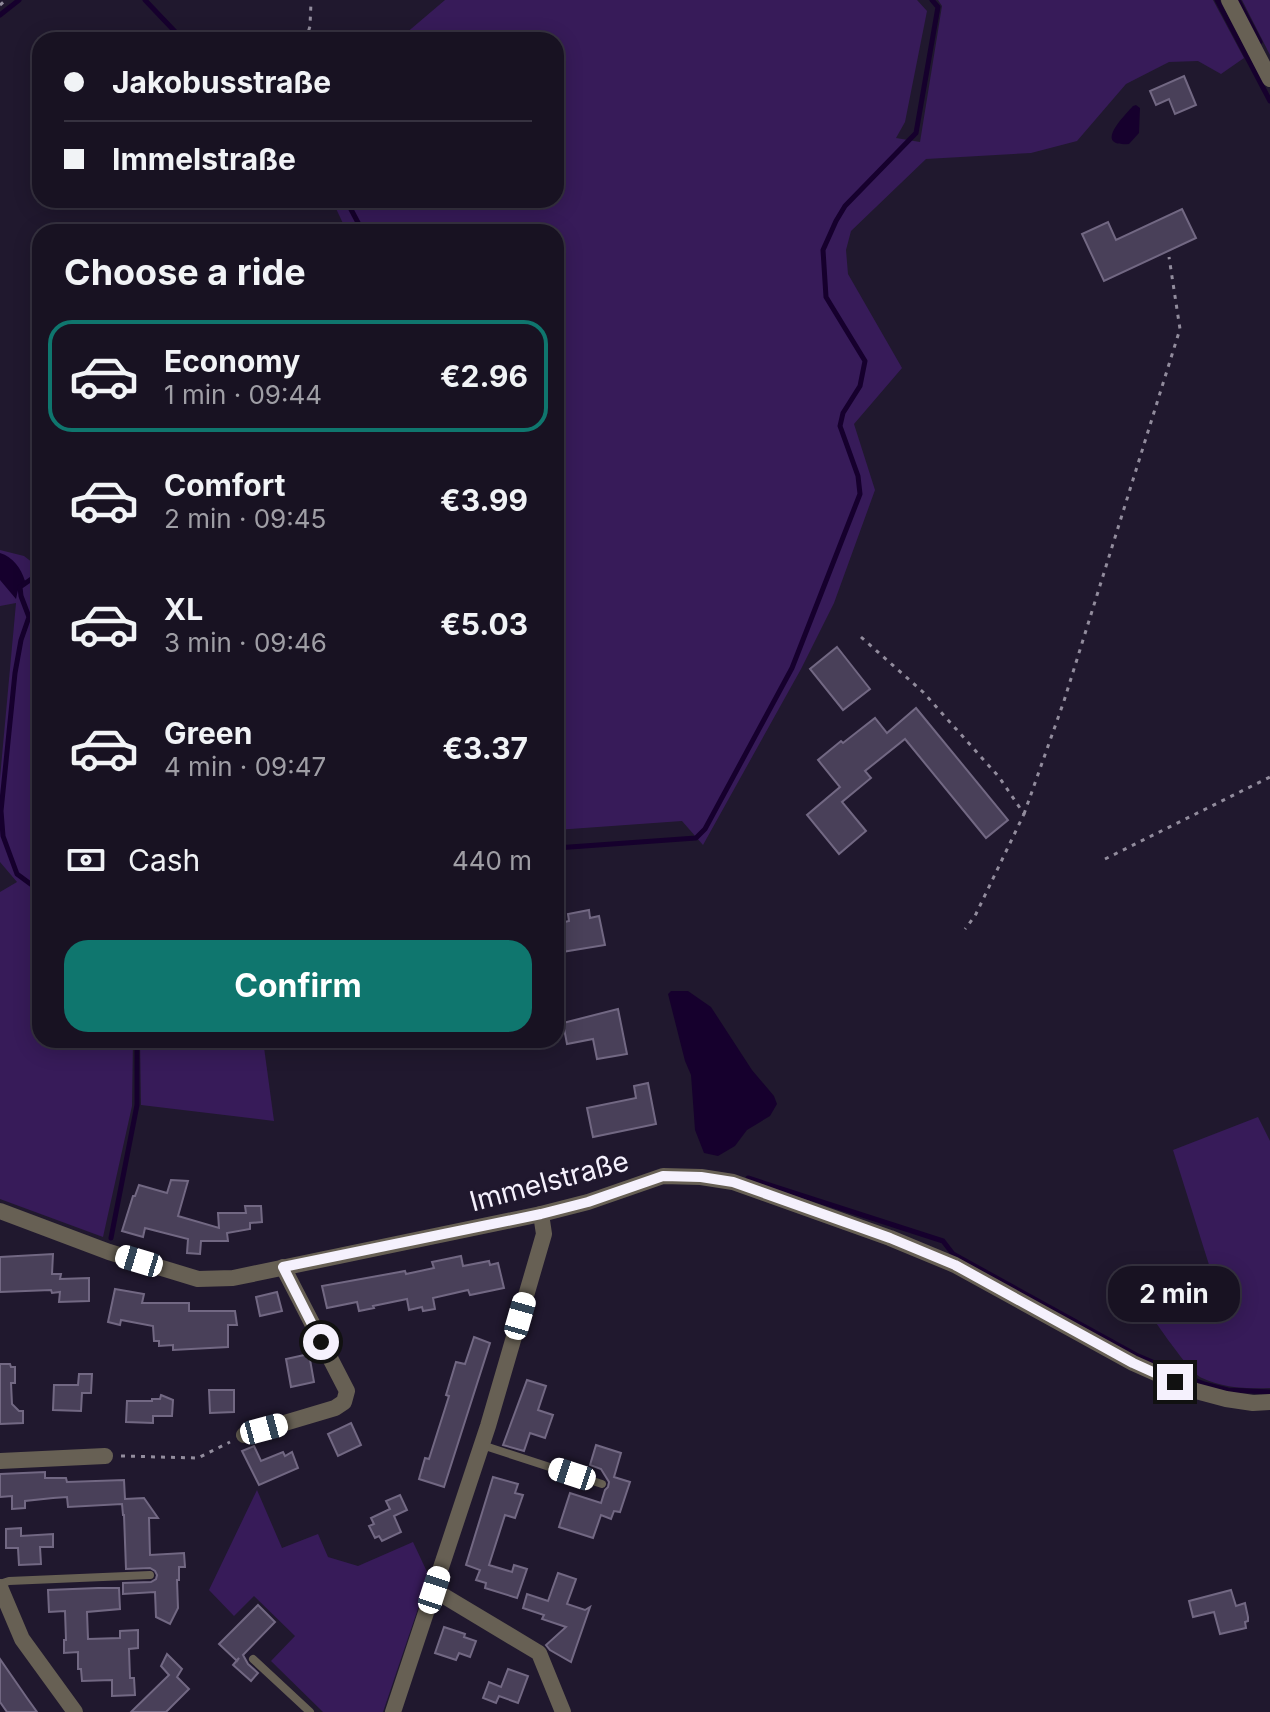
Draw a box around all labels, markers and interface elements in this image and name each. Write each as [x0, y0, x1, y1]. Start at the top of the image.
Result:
text: Jakobusstraße [112, 64, 331, 100]
text: Immelstraße [112, 141, 296, 177]
text: Choose a ride [64, 250, 306, 294]
icon: car [68, 340, 140, 412]
text: Economy [164, 343, 300, 379]
text: €2.96 [440, 358, 528, 394]
text: 1 min · 09:44 [164, 379, 322, 410]
icon: car [68, 464, 140, 536]
text: Comfort [164, 467, 285, 503]
text: €3.99 [440, 482, 528, 518]
text: 2 min · 09:45 [164, 503, 326, 534]
icon: car [68, 588, 140, 660]
text: XL [164, 591, 203, 627]
text: €5.03 [440, 606, 528, 642]
text: 3 min · 09:46 [164, 627, 327, 658]
icon: car [68, 712, 140, 784]
text: Green [164, 715, 252, 751]
text: €3.37 [443, 730, 528, 766]
text: 4 min · 09:47 [164, 751, 326, 782]
icon: cash [64, 838, 108, 882]
text: Cash [128, 842, 200, 878]
text: 440 m [452, 845, 532, 876]
button: Confirm [64, 940, 532, 1032]
street label: Immelstraße [466, 1143, 632, 1219]
car [113, 1243, 165, 1279]
callout: 2 min [1109, 1266, 1241, 1322]
text: 2 min [1139, 1278, 1209, 1309]
car [502, 1290, 538, 1342]
route start [303, 1324, 339, 1360]
route end [1157, 1364, 1193, 1400]
car [238, 1411, 290, 1447]
car [545, 1455, 599, 1493]
car [415, 1563, 453, 1617]

